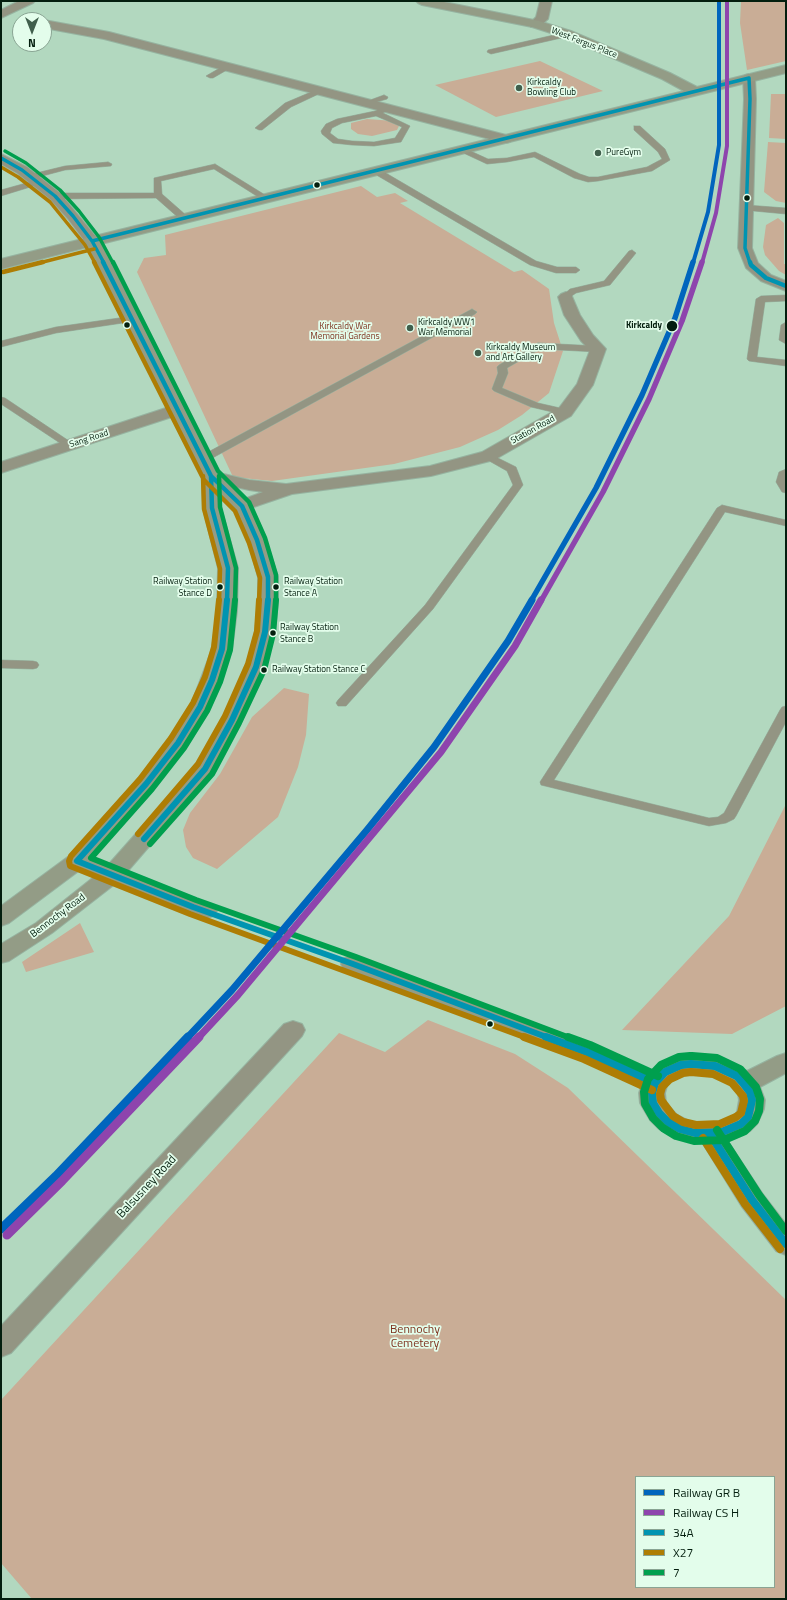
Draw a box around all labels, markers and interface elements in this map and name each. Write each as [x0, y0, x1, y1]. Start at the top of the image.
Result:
north arrow [12, 12, 52, 52]
street label: West Fergus Place [550, 25, 618, 61]
text: N [28, 35, 36, 51]
place label: Kirkcaldy Bowling Club [527, 78, 576, 99]
marker: Kirkcaldy Bowling Club [514, 83, 524, 93]
marker: PureGym [593, 148, 603, 158]
place label: PureGym [606, 148, 641, 158]
unlabelled marker [312, 180, 322, 190]
unlabelled marker [742, 193, 752, 203]
place label: Kirkcaldy WW1 War Memorial [418, 318, 475, 339]
marker: Kirkcaldy [665, 319, 679, 333]
unlabelled marker [122, 320, 132, 330]
place label: Kirkcaldy [626, 321, 662, 331]
park label: Kirkcaldy War Memorial Gardens [310, 322, 380, 343]
marker: Kirkcaldy WW1 War Memorial [405, 323, 415, 333]
place label: Kirkcaldy Museum and Art Gallery [486, 343, 555, 364]
marker: Kirkcaldy Museum and Art Gallery [473, 348, 483, 358]
street label: Station Road [509, 413, 557, 447]
street label: Sang Road [68, 428, 110, 450]
place label: Railway Station Stance D [153, 577, 212, 598]
place label: Railway Station Stance A [284, 577, 343, 598]
marker: Railway Station Stance D [215, 582, 225, 592]
marker: Railway Station Stance A [271, 582, 281, 592]
place label: Railway Station Stance B [280, 623, 339, 644]
marker: Railway Station Stance B [268, 628, 278, 638]
marker: Railway Station Stance C [259, 665, 269, 675]
place label: Railway Station Stance C [272, 665, 365, 675]
street label: Bennochy Road [28, 891, 88, 941]
unlabelled marker [485, 1019, 495, 1029]
street label: Balsusney Road [114, 1153, 180, 1221]
park label: Bennochy Cemetery [390, 1323, 440, 1351]
legend [635, 1476, 775, 1588]
text: Railway GR B [673, 1483, 740, 1502]
text: Railway CS H [673, 1503, 739, 1522]
text: 34A [673, 1523, 694, 1542]
text: X27 [673, 1543, 693, 1562]
text: 7 [673, 1563, 680, 1582]

